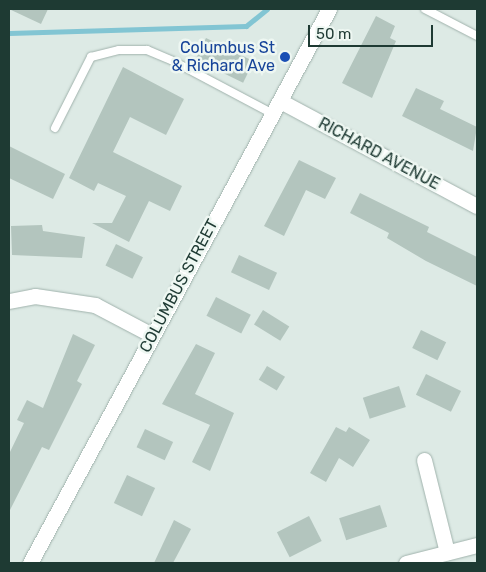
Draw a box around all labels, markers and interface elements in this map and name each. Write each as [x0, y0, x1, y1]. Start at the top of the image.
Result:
scale bar [311, 15, 436, 47]
text: 50 m [316, 25, 351, 43]
place label: Columbus St & Richard Ave [171, 38, 275, 76]
marker: Columbus St & Richard Ave [279, 51, 291, 63]
street label: RICHARD AVENUE [315, 114, 443, 194]
street label: COLUMBUS STREET [136, 216, 222, 356]

